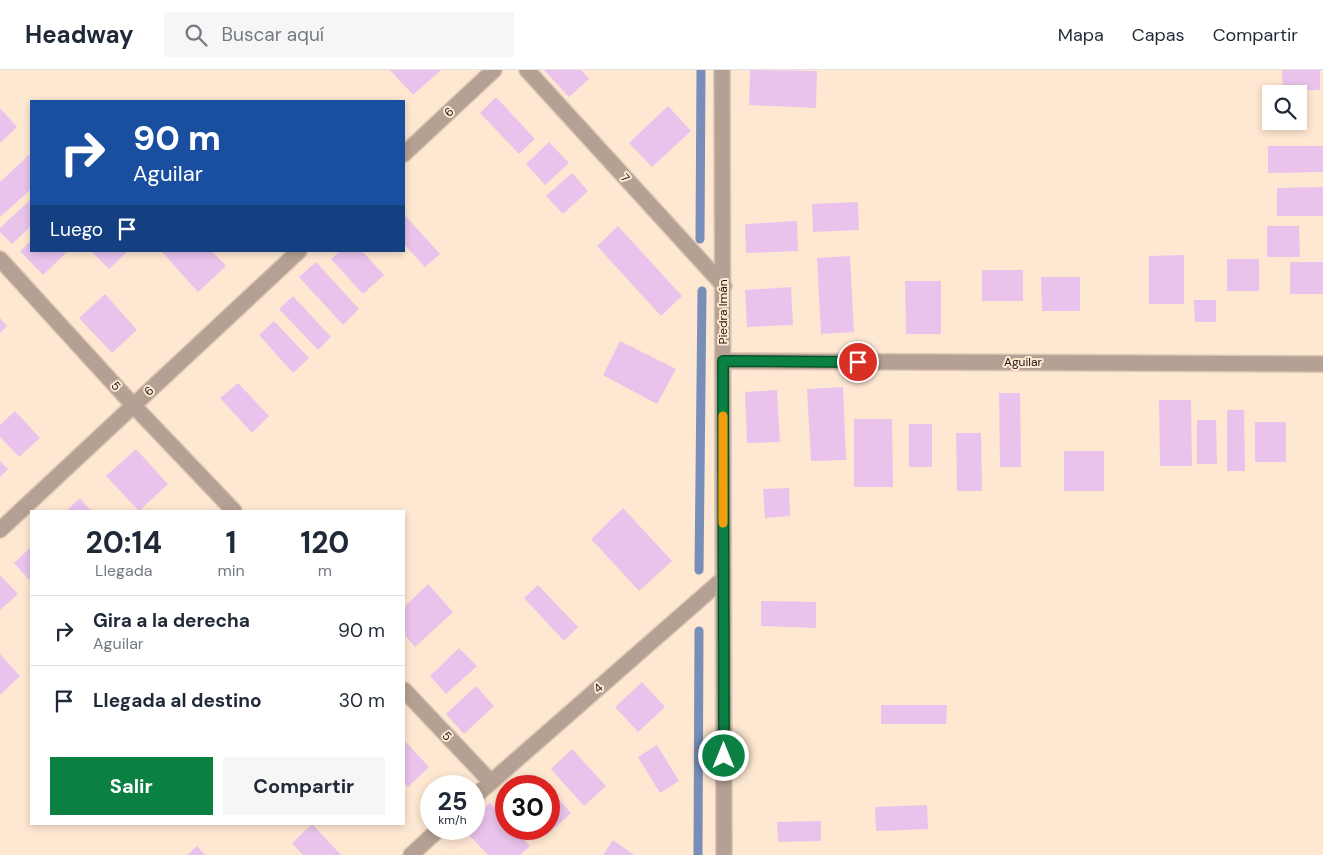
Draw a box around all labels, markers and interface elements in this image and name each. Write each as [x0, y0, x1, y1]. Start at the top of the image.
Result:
search box [164, 12, 514, 57]
text: Headway [25, 19, 134, 50]
icon: search [182, 21, 210, 49]
text: Buscar aquí [222, 22, 324, 47]
text: Mapa [1058, 23, 1104, 47]
text: Capas [1132, 23, 1185, 47]
text: Compartir [1213, 23, 1298, 47]
map controls [1262, 85, 1307, 130]
button: search [1262, 85, 1307, 130]
street label: 6 [441, 104, 457, 120]
text: 90 m [133, 115, 221, 161]
icon: right [50, 120, 115, 185]
text: Aguilar [133, 159, 203, 188]
street label: 7 [617, 170, 633, 186]
icon: arrive [113, 215, 141, 243]
text: Luego [50, 217, 103, 242]
street label: Piedra lmán [715, 279, 731, 345]
pin [837, 341, 879, 383]
icon: arrive [844, 348, 872, 376]
street label: Aguilar [1004, 354, 1043, 370]
street label: 5 [108, 378, 124, 394]
street label: 6 [141, 383, 157, 399]
text: 20:14 [86, 523, 162, 562]
text: 1 [226, 523, 237, 562]
text: 120 [300, 523, 349, 562]
text: Llegada [95, 560, 152, 581]
text: min [217, 560, 245, 581]
text: m [318, 560, 332, 581]
text: Gira a la derecha [93, 608, 250, 633]
icon: right [50, 617, 78, 645]
text: 90 m [338, 618, 385, 643]
text: Aguilar [93, 633, 144, 654]
street label: 4 [590, 680, 606, 696]
icon: arrive [50, 687, 78, 715]
text: Llegada al destino [93, 688, 262, 713]
text: 30 m [339, 688, 385, 713]
street label: 5 [439, 728, 455, 744]
position arrow [697, 729, 749, 781]
button: Salir [50, 757, 213, 815]
button: Compartir [223, 757, 385, 815]
speed limit sign: 30 [495, 775, 560, 840]
text: 25 [438, 785, 467, 818]
text: km/h [438, 812, 467, 828]

